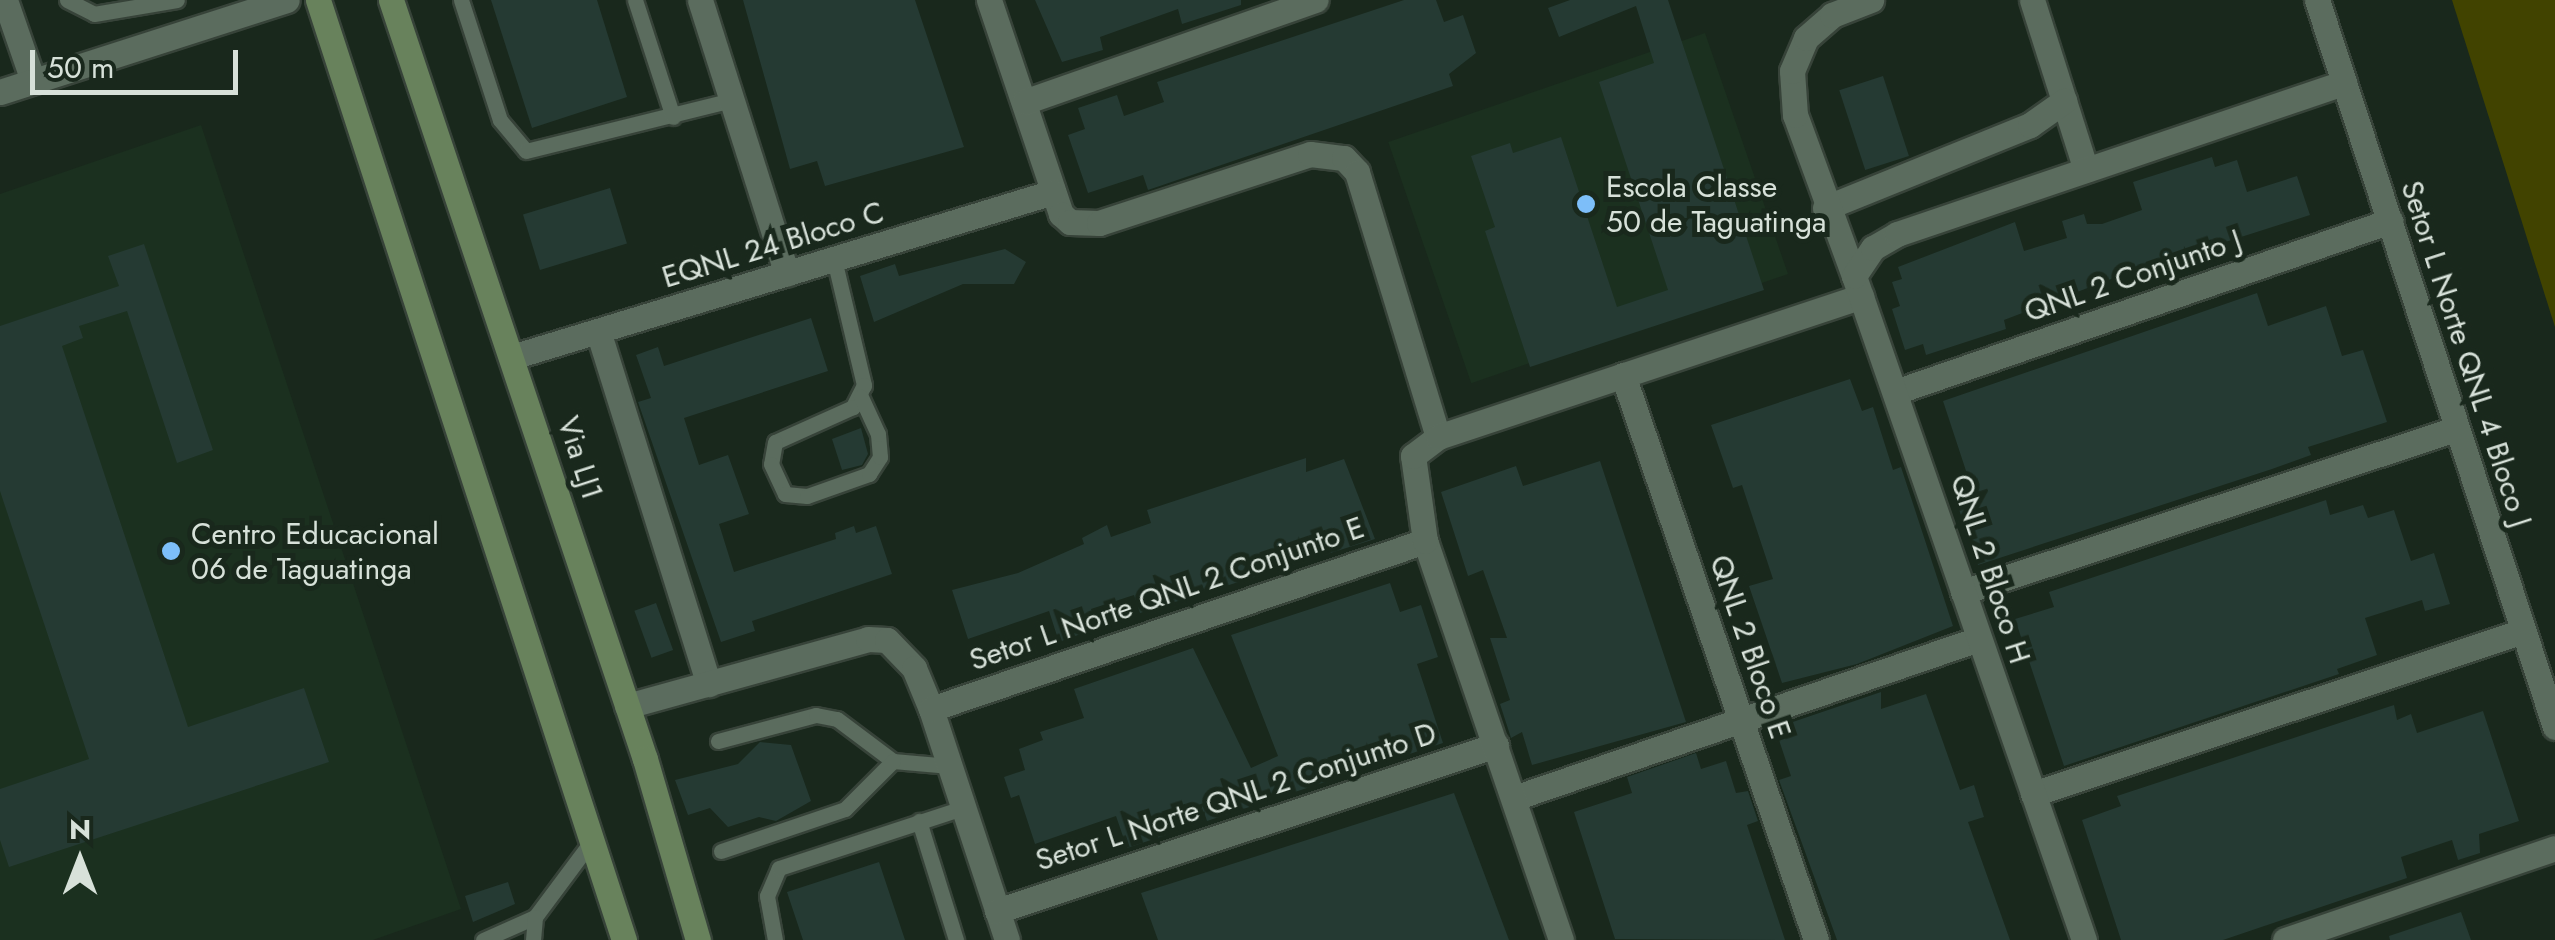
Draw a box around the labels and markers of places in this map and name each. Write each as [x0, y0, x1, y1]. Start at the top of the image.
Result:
place label: Escola Classe 50 de Taguatinga [1606, 169, 1826, 240]
marker: Escola Classe 50 de Taguatinga [1575, 193, 1597, 215]
place label: Centro Educacional 06 de Taguatinga [191, 516, 439, 586]
marker: Centro Educacional 06 de Taguatinga [160, 540, 182, 562]

